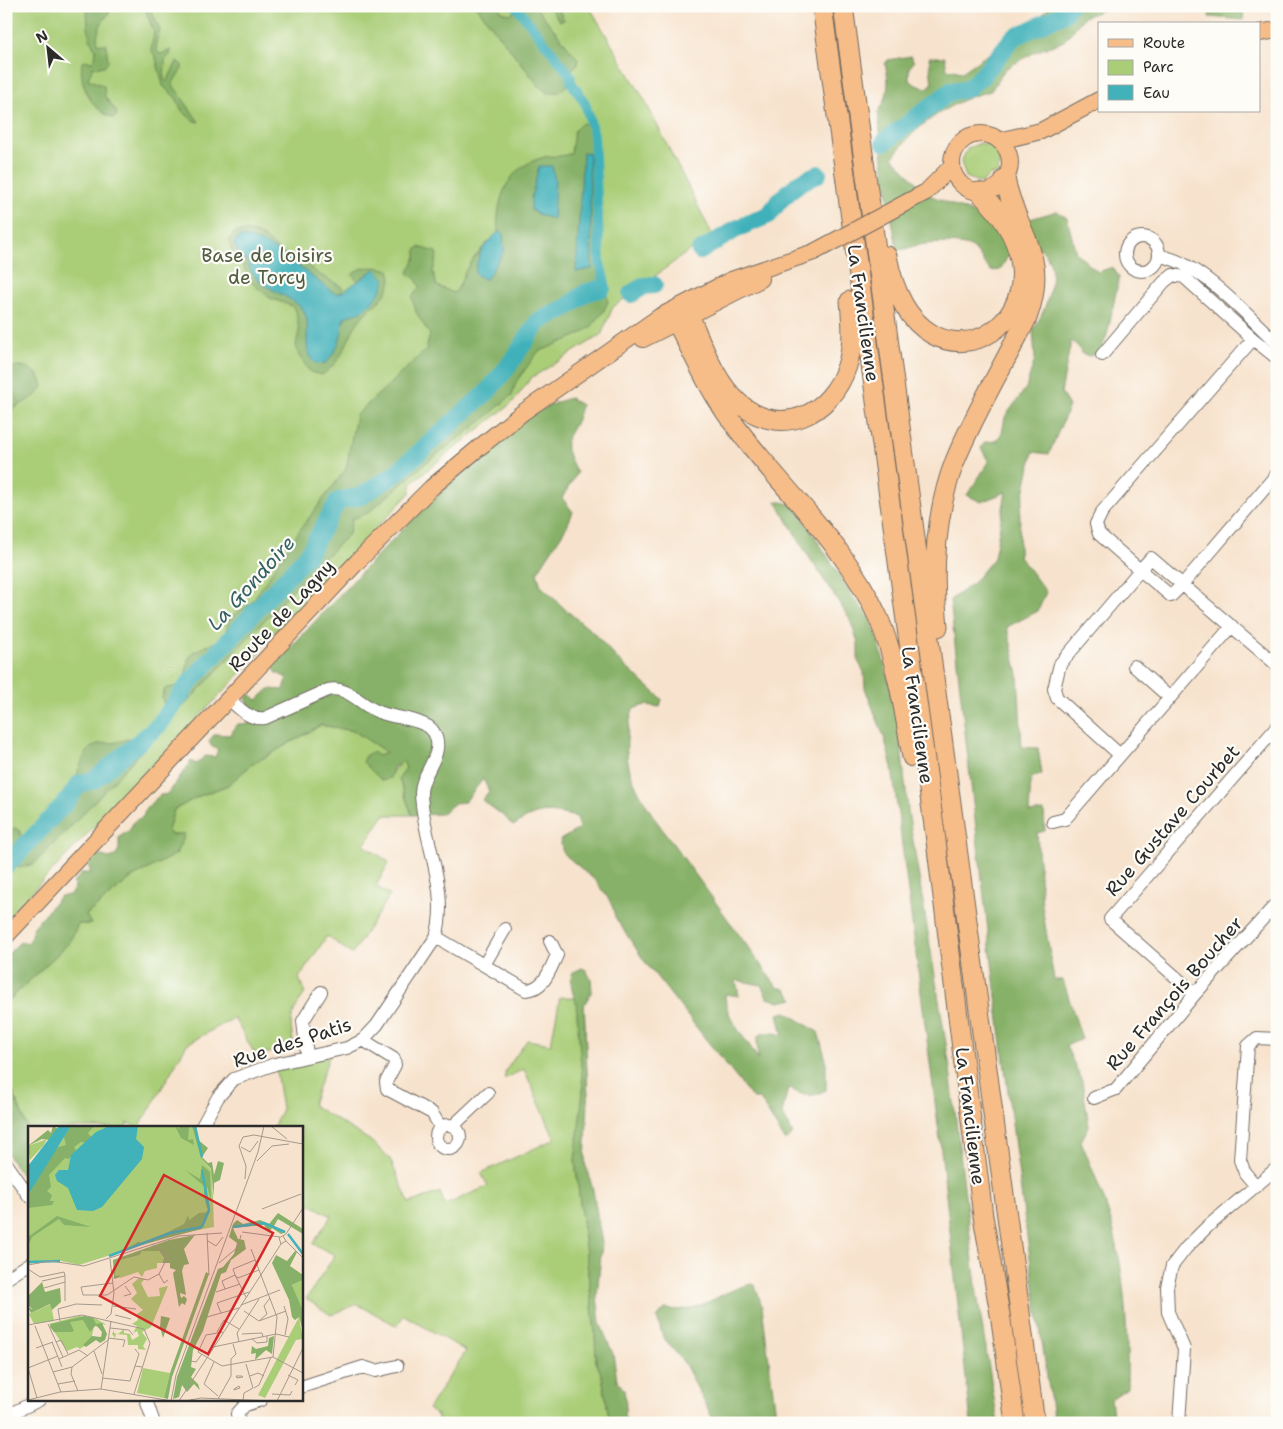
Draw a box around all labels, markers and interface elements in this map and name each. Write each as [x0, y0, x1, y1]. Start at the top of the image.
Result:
north arrow [22, 22, 72, 72]
legend [1098, 22, 1260, 112]
text: N [33, 26, 51, 47]
text: Route [1143, 33, 1185, 53]
text: Parc [1143, 57, 1174, 77]
text: Eau [1143, 83, 1170, 103]
park label: Base de loisirs de Torcy [201, 243, 333, 290]
street label: La Francilienne [841, 243, 886, 384]
water label: La Gondoire [201, 530, 301, 636]
street label: Route de Lagny [223, 554, 340, 677]
street label: La Francilienne [895, 645, 940, 786]
street label: Rue Gustave Courbet [1100, 739, 1245, 901]
street label: Rue François Boucher [1100, 911, 1248, 1076]
street label: Rue des Patis [230, 1012, 354, 1073]
street label: La Francilienne [950, 1046, 991, 1186]
inset map [28, 1126, 302, 1402]

